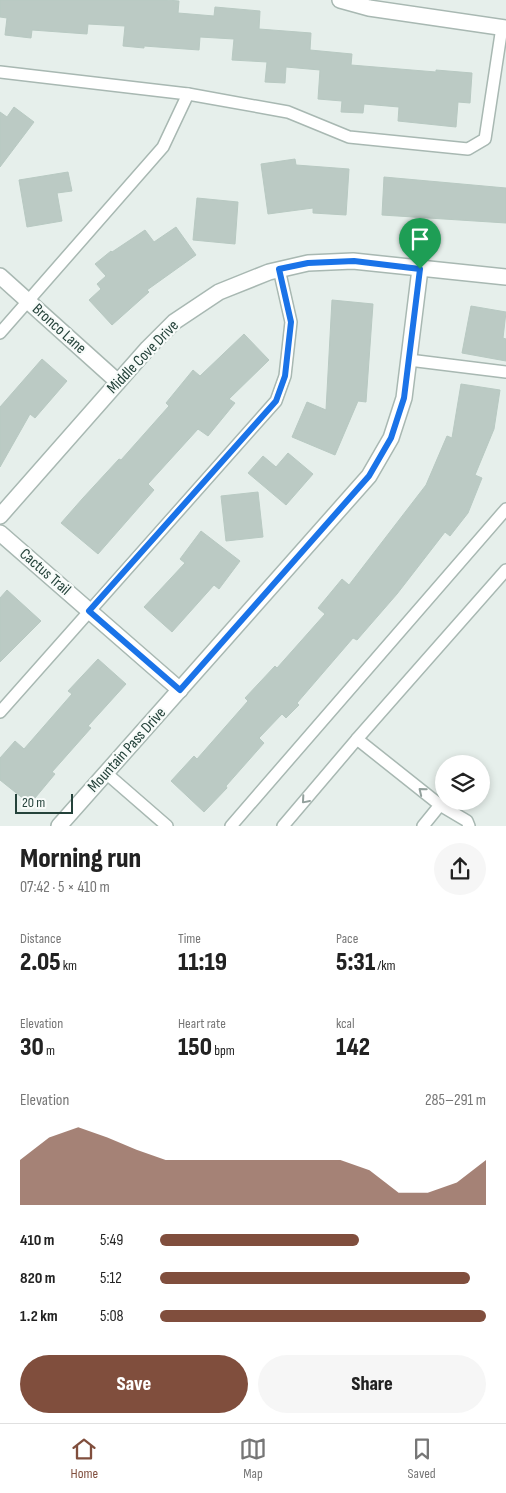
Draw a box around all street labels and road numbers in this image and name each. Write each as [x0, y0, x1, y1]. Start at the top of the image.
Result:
street label: Bronco Lane [28, 300, 90, 358]
street label: Middle Cove Drive [103, 316, 183, 398]
street label: Cactus Trail [16, 545, 74, 599]
street label: Mountain Pass Drive [84, 704, 170, 796]

